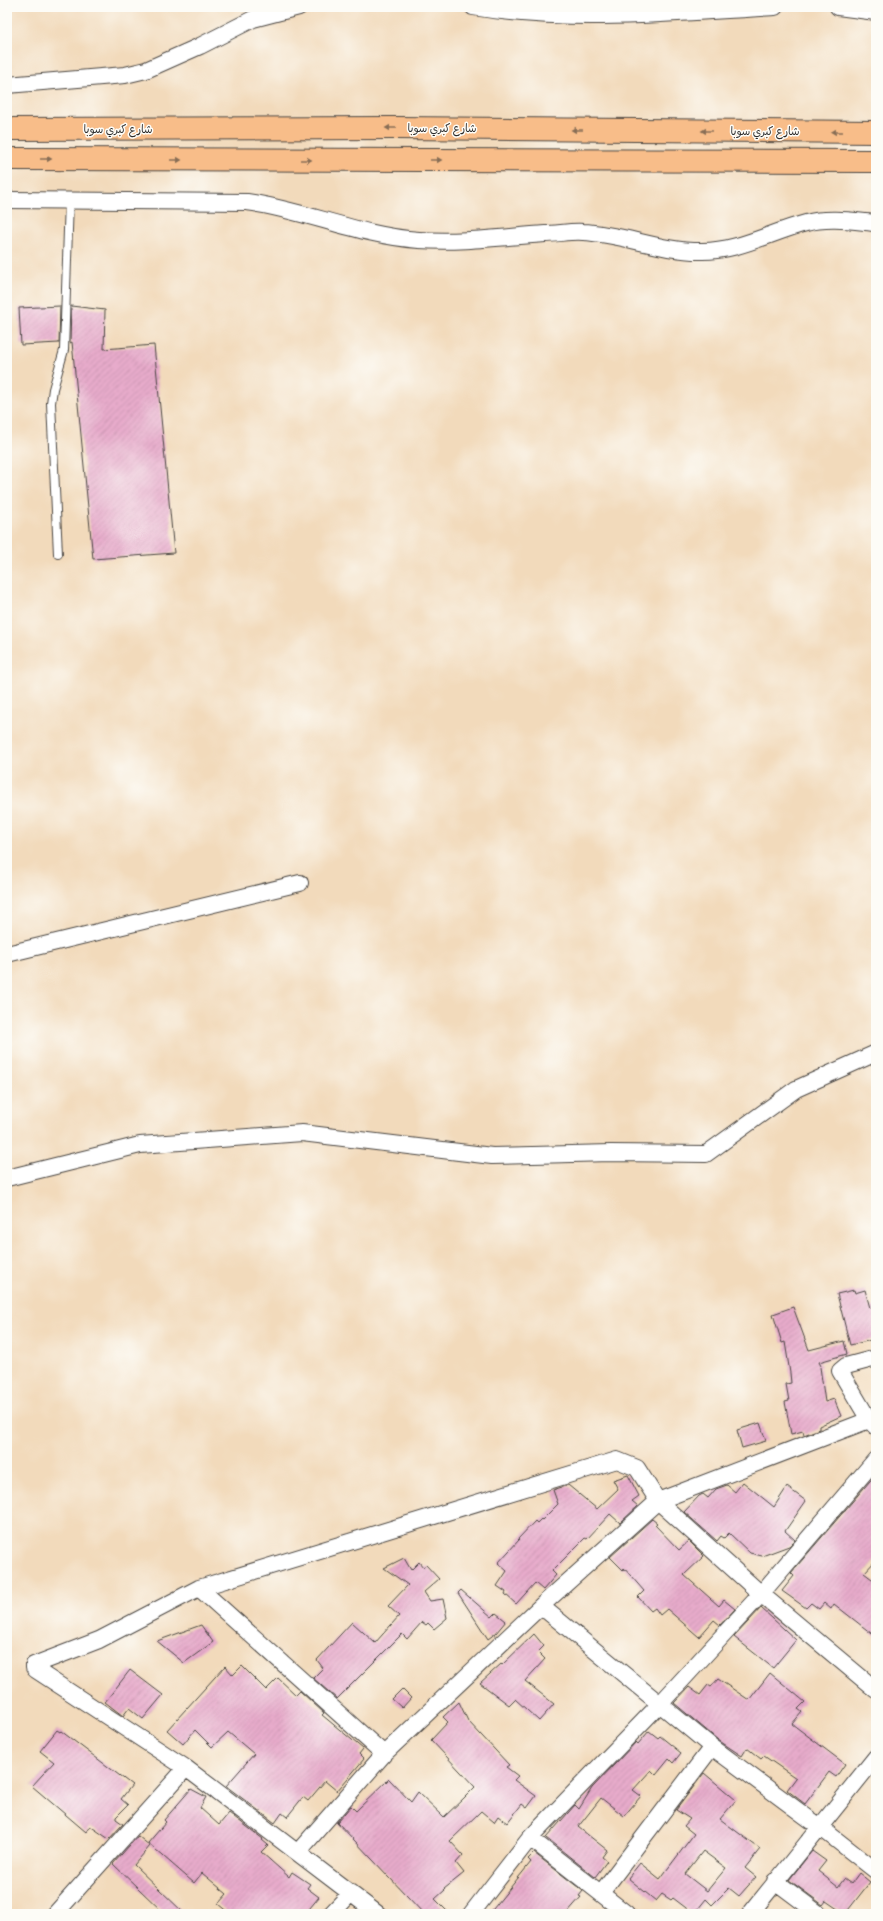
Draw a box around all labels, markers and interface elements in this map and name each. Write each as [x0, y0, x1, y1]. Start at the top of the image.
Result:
street label: شارع كبري سوبا [407, 121, 477, 137]
street label: شارع كبري سوبا [83, 122, 153, 138]
street label: شارع كبري سوبا [730, 124, 800, 140]
one-way arrow [384, 125, 397, 131]
one-way arrow [570, 127, 583, 133]
one-way arrow [700, 128, 713, 134]
one-way arrow [830, 129, 843, 135]
one-way arrow [40, 156, 53, 162]
one-way arrow [170, 157, 183, 163]
one-way arrow [300, 157, 313, 163]
one-way arrow [430, 157, 443, 163]

